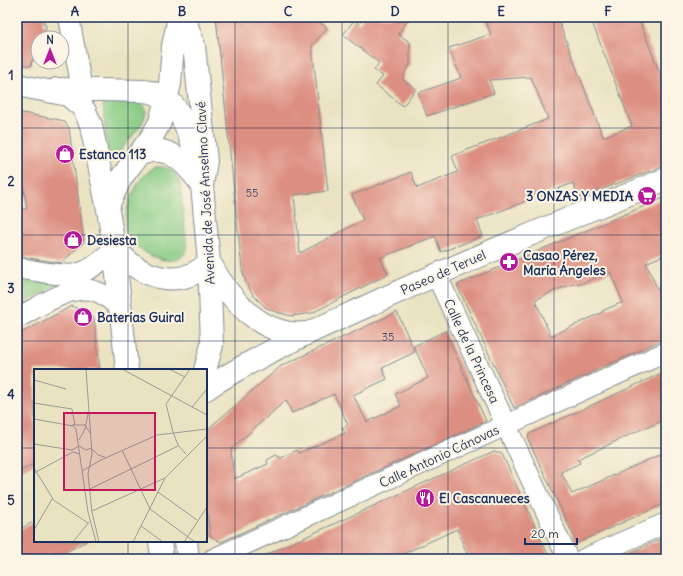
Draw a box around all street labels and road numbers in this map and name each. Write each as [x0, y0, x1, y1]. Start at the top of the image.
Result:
street label: Avenida de José Anselmo Clavé [192, 101, 219, 285]
street label: Paseo de Teruel [398, 246, 488, 299]
street label: Calle de la Princesa [440, 296, 503, 406]
street label: Calle Antonio Cánovas [377, 421, 502, 492]

